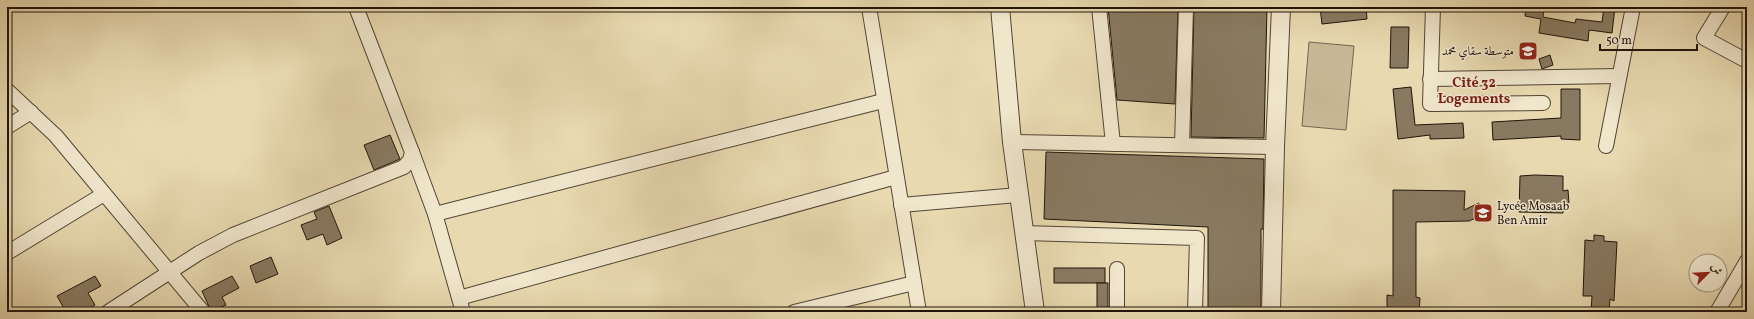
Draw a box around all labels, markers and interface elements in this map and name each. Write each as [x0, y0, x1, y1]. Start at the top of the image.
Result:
scale bar [1600, 26, 1697, 52]
text: 50 m [1606, 33, 1632, 49]
school or university icon: متوسطة سقاي محمد [1517, 40, 1539, 62]
place label: متوسطة سقاي محمد [1442, 44, 1514, 61]
district label: Cité 32 Logements [1438, 74, 1510, 109]
place label: Lycée Mosaab Ben Amir [1497, 199, 1570, 229]
school or university icon: Lycée Mosaab Ben Amir [1472, 202, 1494, 224]
north arrow [1688, 253, 1728, 293]
text: ش [1707, 262, 1725, 278]

